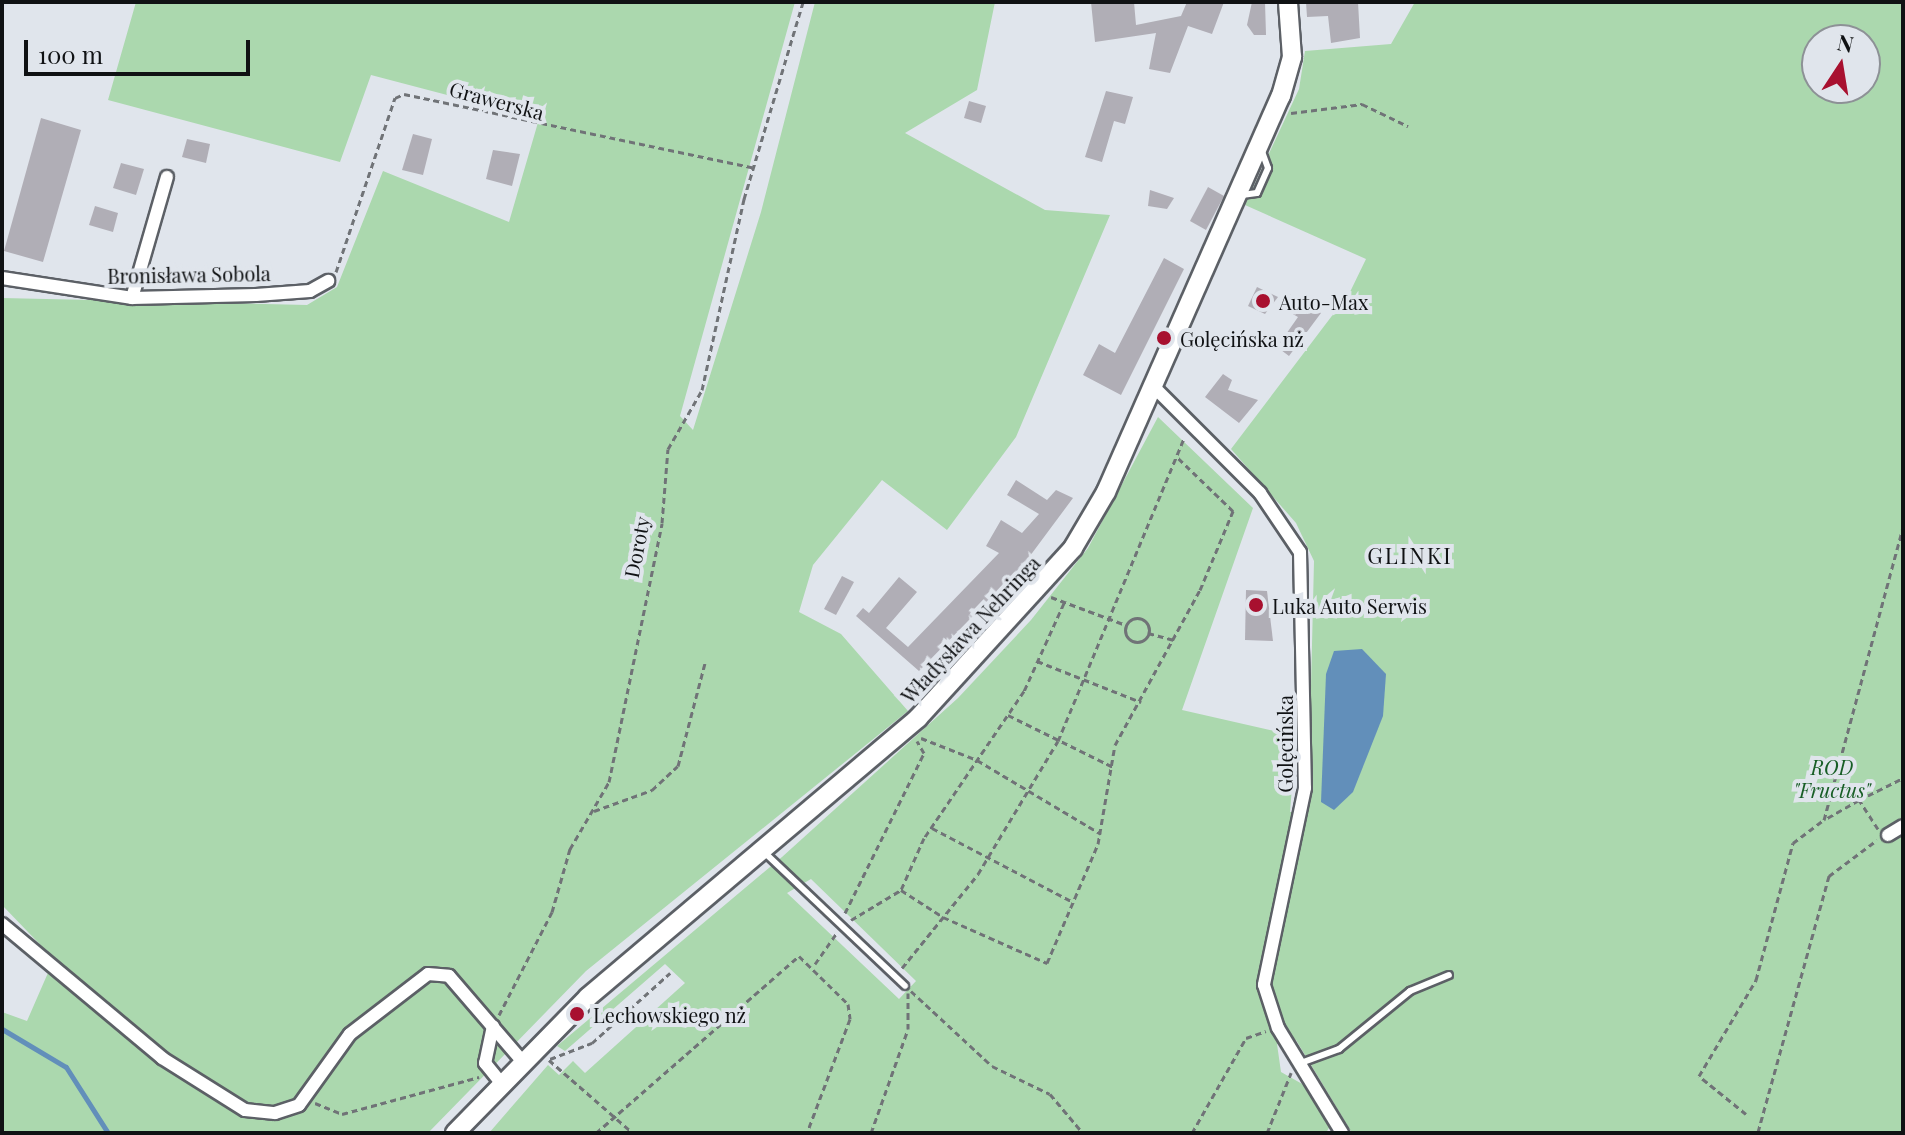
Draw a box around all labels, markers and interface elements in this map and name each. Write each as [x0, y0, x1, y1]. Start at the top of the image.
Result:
scale bar [28, 24, 254, 74]
north arrow [1801, 24, 1881, 104]
text: N [1835, 26, 1856, 59]
text: 100 m [38, 38, 103, 70]
street label: Grawerska [447, 76, 547, 124]
street label: Bronisława Sobola [107, 261, 271, 287]
place label: Auto-Max [1279, 289, 1368, 313]
marker: Auto-Max [1254, 292, 1272, 310]
place label: Golęcińska nż [1180, 326, 1304, 350]
marker: Golęcińska nż [1155, 329, 1173, 347]
street label: Doroty [618, 514, 654, 580]
district label: GLINKI [1367, 543, 1453, 569]
street label: Władysława Nehringa [896, 550, 1044, 708]
place label: Luka Auto Serwis [1272, 593, 1428, 617]
marker: Luka Auto Serwis [1247, 596, 1265, 614]
street label: Golęcińska [1272, 695, 1296, 793]
park label: ROD "Fructus" [1793, 755, 1871, 802]
place label: Lechowskiego nż [593, 1002, 746, 1026]
marker: Lechowskiego nż [568, 1005, 586, 1023]

